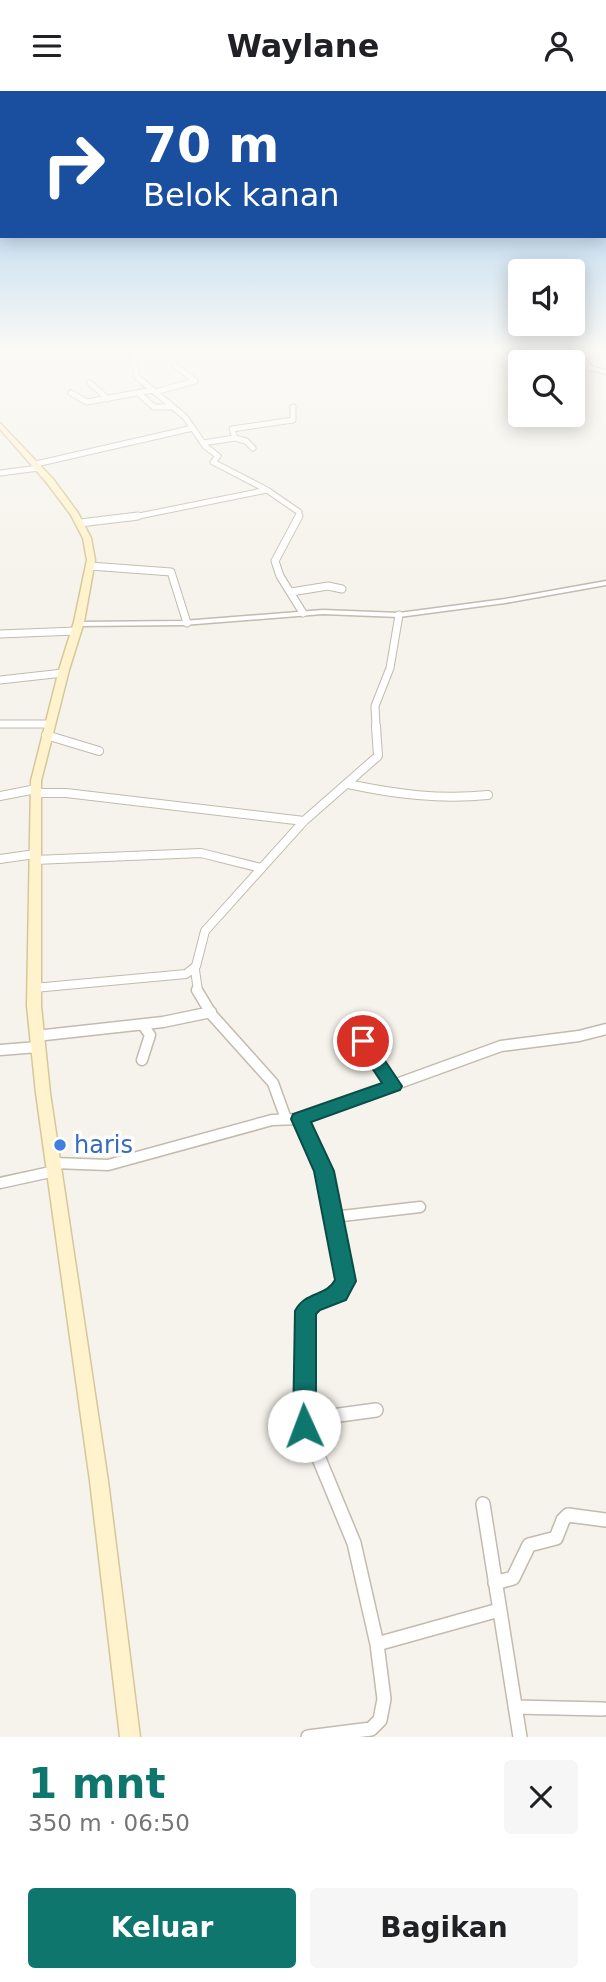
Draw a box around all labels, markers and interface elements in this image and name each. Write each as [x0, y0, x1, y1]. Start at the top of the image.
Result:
icon: menu [28, 27, 66, 65]
text: Waylane [227, 27, 379, 65]
icon: person [540, 27, 578, 65]
text: 70 m [143, 117, 279, 174]
icon: right [28, 119, 119, 210]
text: Belok kanan [143, 176, 340, 214]
map controls [508, 259, 585, 427]
button: sound [508, 259, 585, 336]
button: search [508, 350, 585, 427]
pin [333, 1011, 393, 1071]
icon: arrive [344, 1022, 382, 1060]
place label: haris [74, 1131, 133, 1159]
marker: haris [52, 1137, 68, 1153]
position arrow [267, 1389, 341, 1463]
text: 1 mnt [28, 1759, 166, 1808]
button: close [504, 1760, 578, 1834]
text: 350 m · 06:50 [28, 1810, 190, 1836]
button: Keluar [28, 1888, 296, 1968]
button: Bagikan [310, 1888, 578, 1968]

